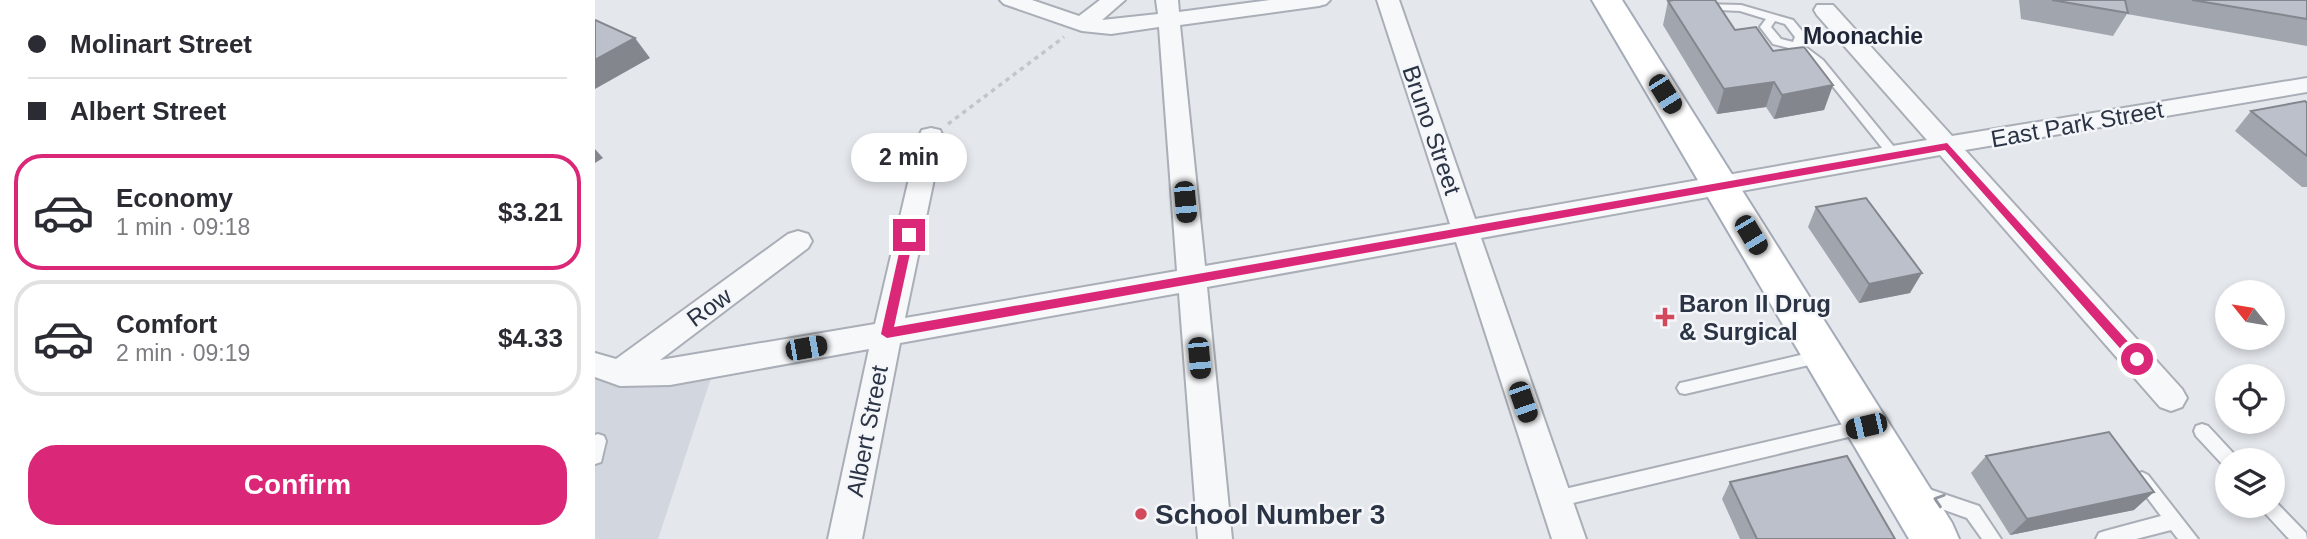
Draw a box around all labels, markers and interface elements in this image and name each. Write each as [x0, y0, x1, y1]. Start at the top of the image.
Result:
district label: Moonachie [1803, 23, 1923, 49]
text: Molinart Street [70, 29, 252, 59]
street label: Bruno Street [1397, 62, 1467, 198]
car [1645, 71, 1686, 117]
street label: East Park Street [1989, 95, 2166, 152]
text: Albert Street [70, 96, 226, 126]
callout: 2 min [851, 134, 967, 182]
text: 2 min [879, 144, 939, 170]
car [1173, 180, 1198, 224]
icon: car [32, 181, 95, 244]
text: Economy [116, 183, 233, 213]
text: $3.21 [498, 197, 563, 227]
car [1732, 212, 1771, 258]
text: 1 min · 09:18 [116, 214, 250, 240]
route end [893, 219, 925, 251]
north arrow [2215, 280, 2285, 350]
map controls [2215, 280, 2285, 518]
street label: Row [682, 282, 737, 332]
place label: Baron II Drug & Surgical [1679, 290, 1831, 345]
icon: car [32, 307, 95, 370]
text: Comfort [116, 309, 217, 339]
marker: Baron II Drug & Surgical [1657, 309, 1673, 325]
text: $4.33 [498, 323, 563, 353]
car [784, 334, 829, 362]
car [1187, 336, 1212, 380]
text: 2 min · 09:19 [116, 340, 250, 366]
route start [2121, 343, 2153, 375]
street label: Albert Street [841, 363, 893, 499]
button: locate [2215, 364, 2285, 434]
car [1507, 379, 1540, 425]
car [1844, 411, 1889, 441]
button: Confirm [28, 445, 567, 525]
button: layers [2215, 448, 2285, 518]
one-way arrow [1933, 494, 1945, 509]
place label: School Number 3 [1155, 499, 1385, 530]
marker: School Number 3 [1133, 506, 1149, 522]

